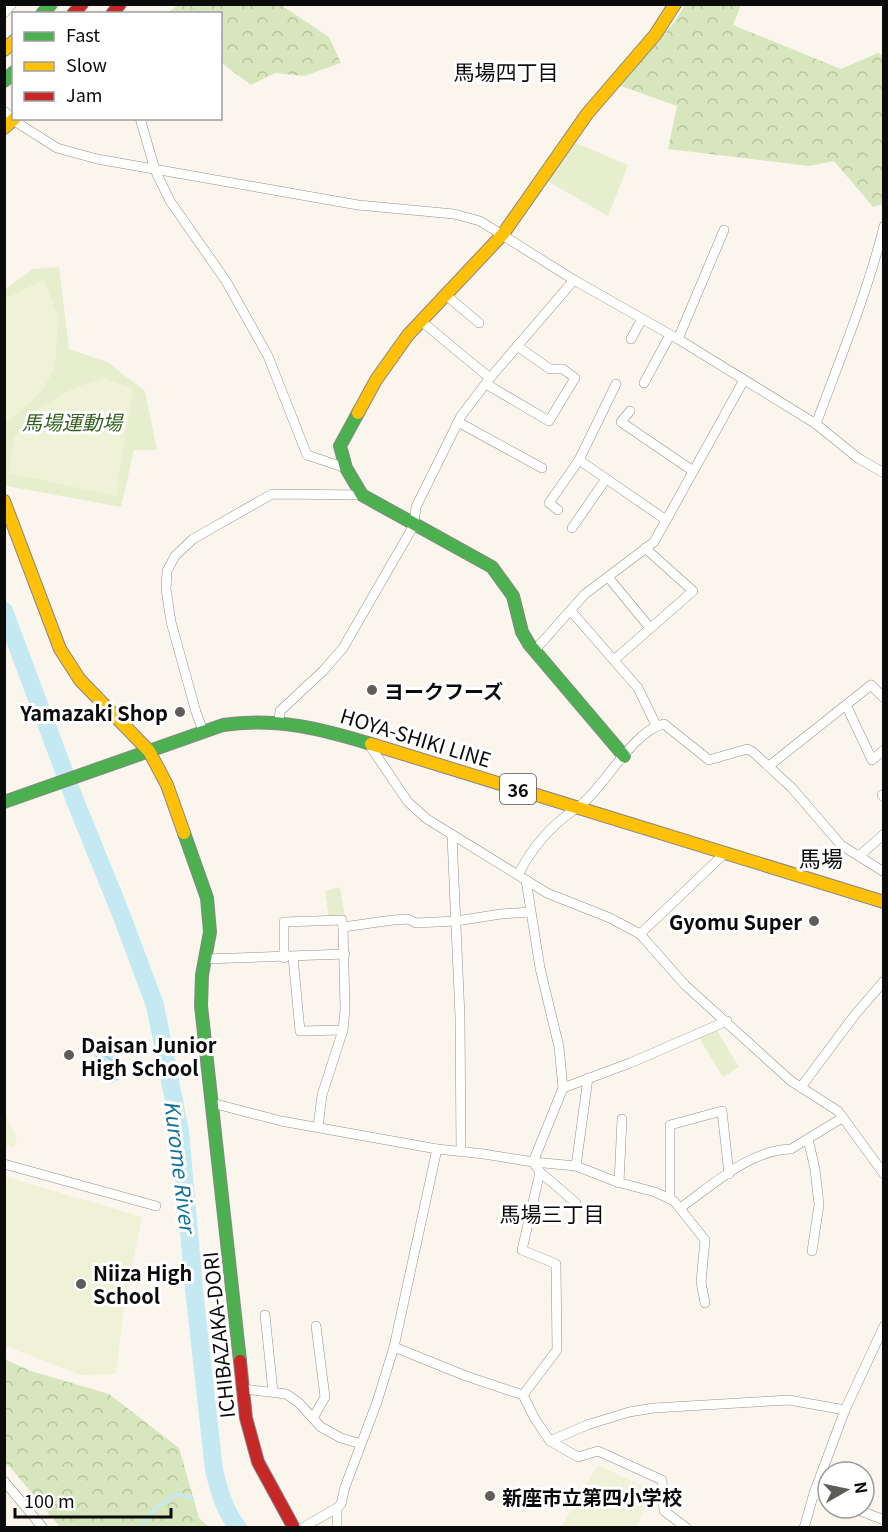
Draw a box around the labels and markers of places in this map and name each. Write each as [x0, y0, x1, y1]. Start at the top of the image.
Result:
place label: ヨークフーズ [384, 676, 503, 705]
marker: ヨークフーズ [365, 683, 379, 697]
place label: Yamazaki Shop [19, 698, 168, 727]
marker: Yamazaki Shop [173, 705, 187, 719]
place label: Gyomu Super [669, 907, 802, 936]
marker: Gyomu Super [807, 914, 821, 928]
place label: Daisan Junior High School [81, 1030, 217, 1082]
marker: Daisan Junior High School [62, 1048, 76, 1062]
place label: Niiza High School [93, 1258, 192, 1310]
marker: Niiza High School [74, 1277, 88, 1291]
place label: 新座市立第四小学校 [502, 1482, 682, 1511]
marker: 新座市立第四小学校 [483, 1489, 497, 1503]

